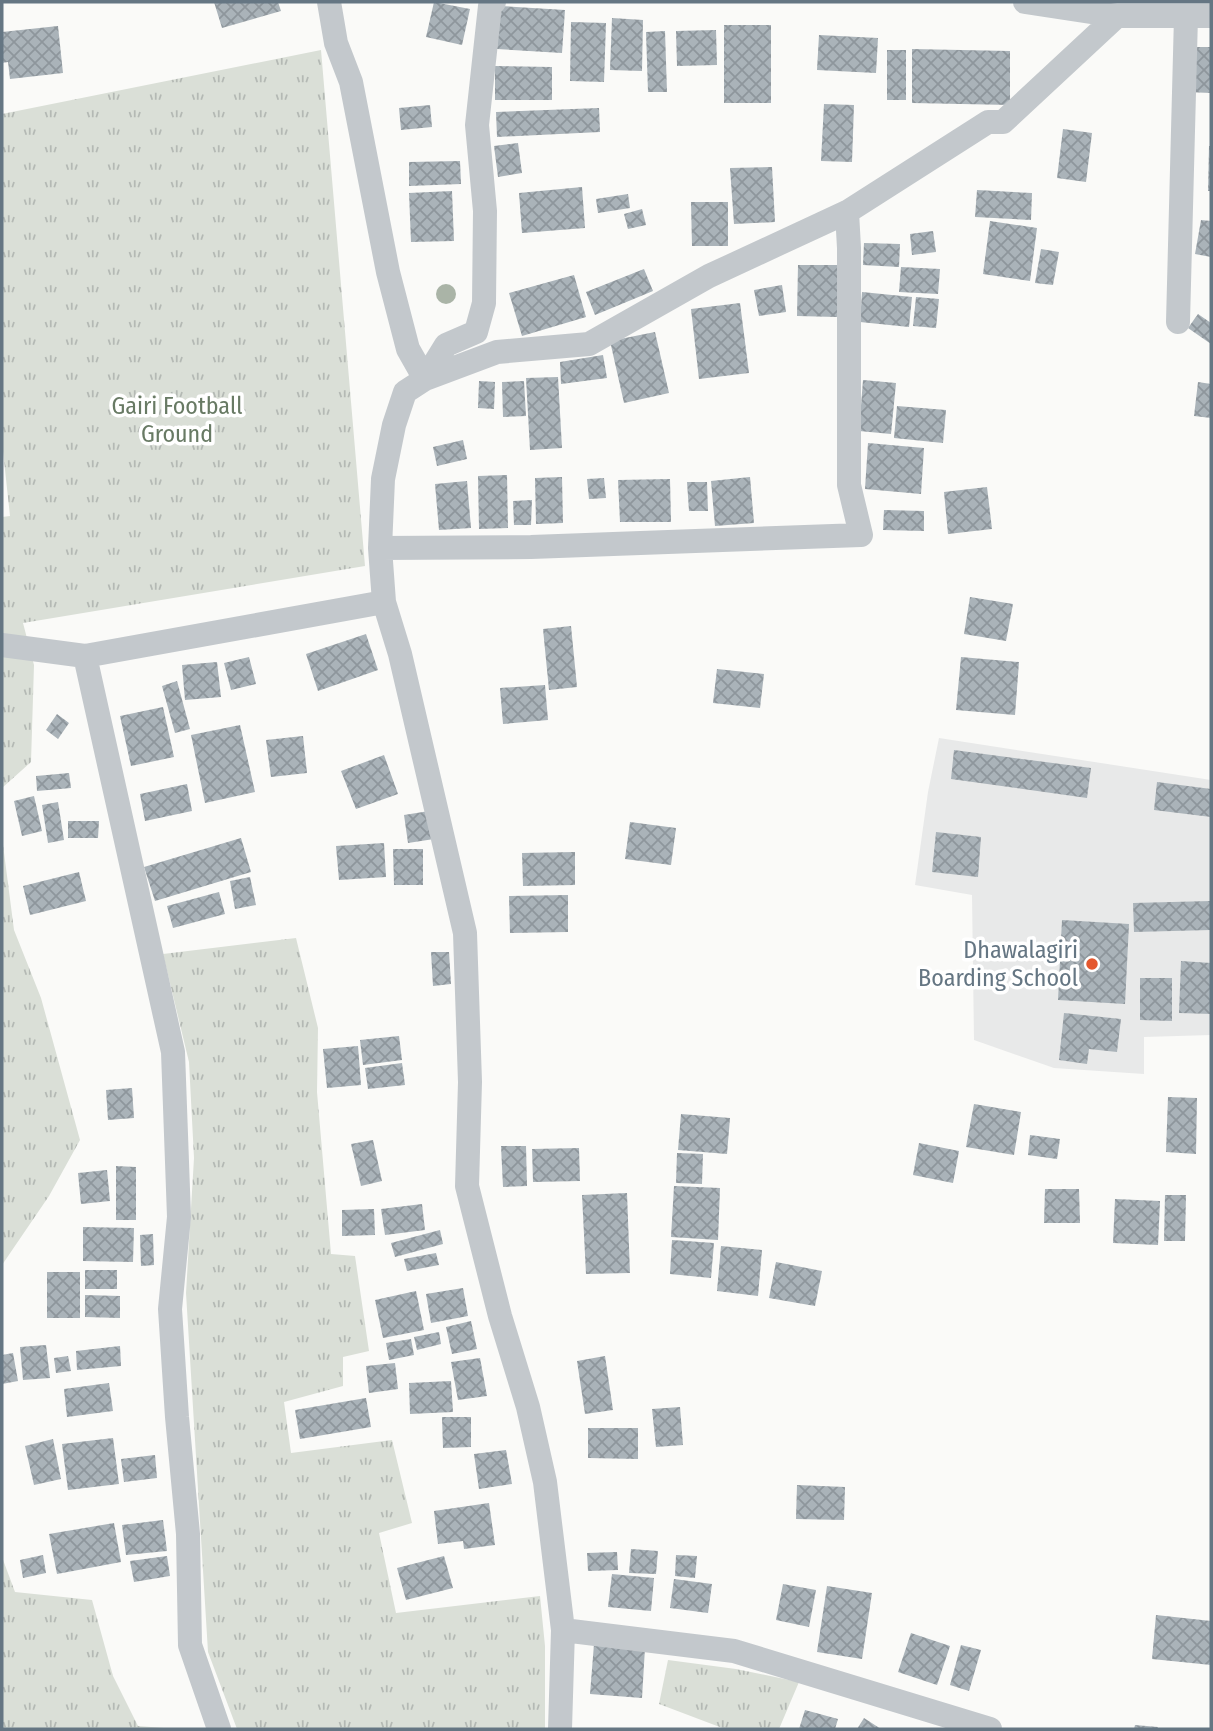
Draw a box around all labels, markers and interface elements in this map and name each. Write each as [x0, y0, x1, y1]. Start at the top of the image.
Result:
park label: Gairi Football Ground [111, 392, 243, 448]
place label: Dhawalagiri Boarding School [918, 936, 1078, 992]
marker: Dhawalagiri Boarding School [1084, 956, 1100, 972]

